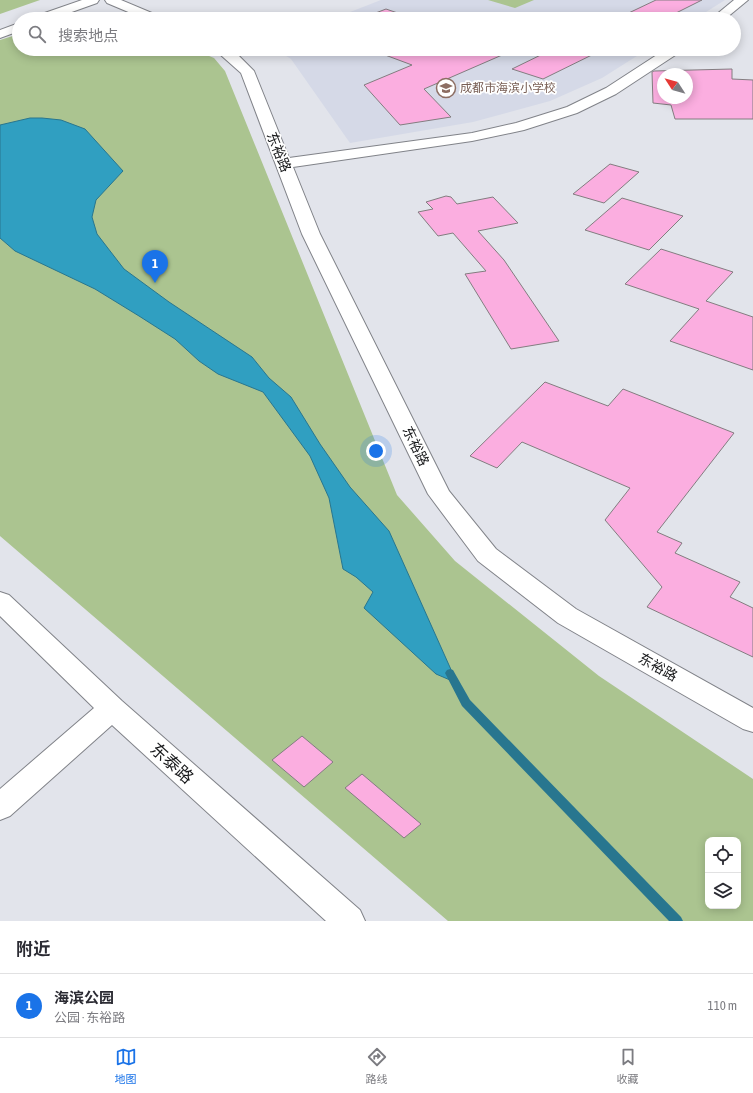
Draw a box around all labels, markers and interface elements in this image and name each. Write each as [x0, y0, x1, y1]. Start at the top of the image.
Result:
search box [12, 12, 741, 56]
icon: search [26, 23, 48, 45]
text: 搜索地点 [58, 27, 118, 44]
north arrow [657, 68, 693, 104]
school or university icon: 成都市海滨小学校 [435, 77, 457, 99]
place label: 成都市海滨小学校 [460, 81, 556, 95]
street label: 东裕路 [264, 130, 294, 174]
pin: 1 [142, 250, 168, 283]
street label: 东裕路 [400, 424, 432, 468]
your location [366, 441, 386, 461]
street label: 东裕路 [636, 650, 680, 684]
street label: 东泰路 [146, 739, 198, 787]
map controls [705, 837, 741, 909]
button: locate [705, 837, 741, 873]
button: layers [705, 873, 741, 909]
text: 附近 [16, 939, 50, 959]
text: 海滨公园 [54, 989, 114, 1006]
text: 1 [26, 998, 32, 1013]
text: 110 m [708, 998, 737, 1013]
text: 公园 · 东裕路 [54, 1010, 125, 1025]
tab: 地图 [115, 1046, 137, 1086]
tab: 路线 [366, 1046, 388, 1086]
tab: 收藏 [617, 1046, 639, 1086]

